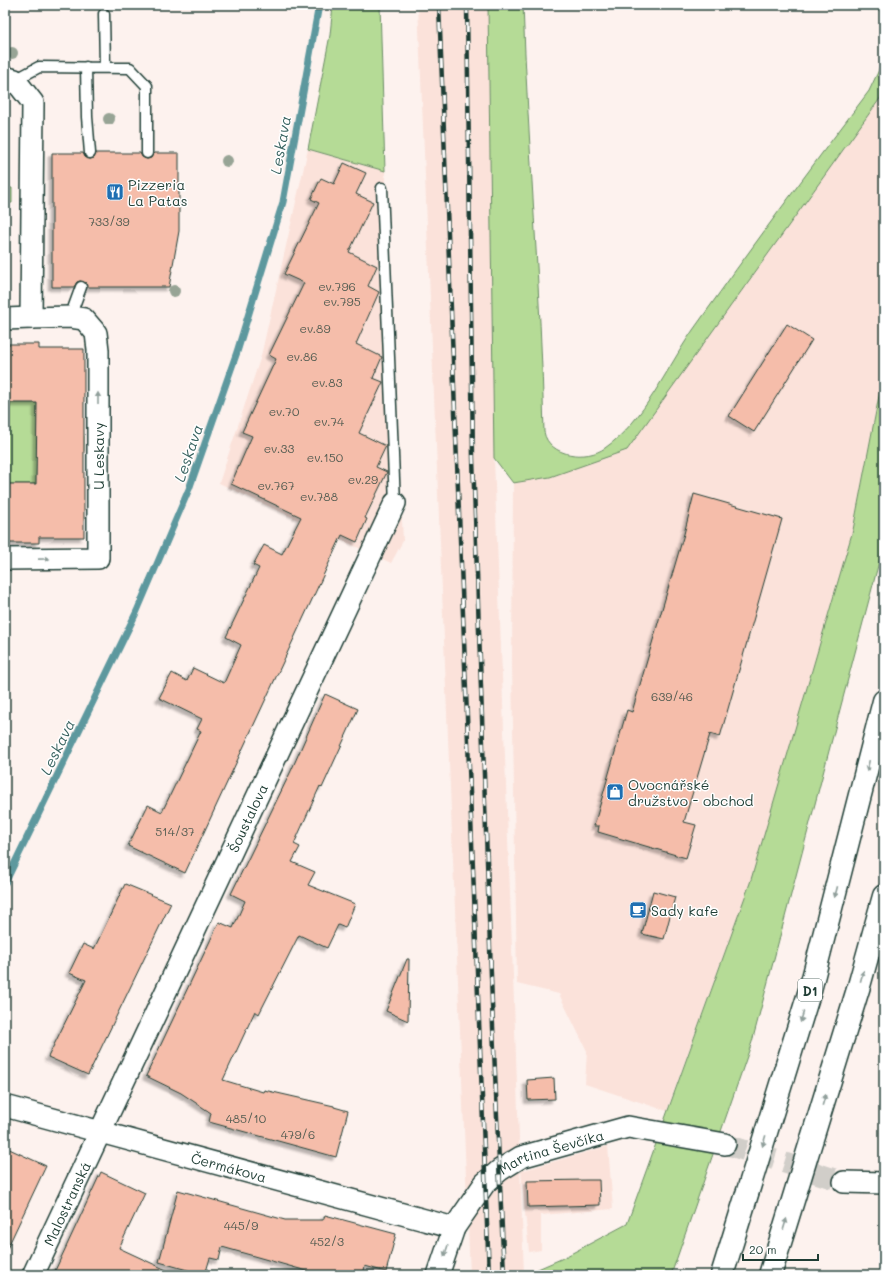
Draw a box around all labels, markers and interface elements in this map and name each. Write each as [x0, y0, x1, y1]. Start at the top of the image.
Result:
water label: Leskava [265, 114, 295, 176]
place label: Pizzeria La Patas [128, 175, 188, 210]
restaurant icon: Pizzeria La Patas [105, 182, 125, 202]
house number: 733/39 [88, 213, 130, 229]
house number: ev.796 [318, 278, 356, 294]
house number: ev.795 [323, 293, 361, 309]
house number: ev.89 [300, 320, 330, 336]
house number: ev.86 [286, 348, 318, 364]
house number: ev.83 [312, 374, 342, 390]
one-way arrow [95, 391, 101, 404]
house number: ev.70 [269, 403, 300, 419]
house number: ev.74 [314, 413, 344, 429]
street label: U Leskavy [89, 422, 108, 490]
water label: Leskava [169, 422, 207, 484]
house number: ev.33 [264, 440, 294, 456]
house number: ev.150 [307, 449, 344, 465]
house number: ev.29 [348, 471, 378, 487]
house number: ev.767 [257, 477, 295, 493]
house number: ev.788 [300, 488, 338, 504]
one-way arrow [38, 556, 51, 562]
house number: 639/46 [651, 688, 693, 704]
water label: Leskava [35, 716, 79, 778]
one-way arrow [865, 760, 871, 772]
place label: Ovocnářské družstvo - obchod [628, 775, 754, 810]
street label: Šoustalova [223, 780, 272, 855]
shop icon: Ovocnářské družstvo - obchod [605, 782, 625, 802]
house number: 514/37 [155, 823, 195, 839]
one-way arrow [833, 886, 839, 898]
cafe icon: Sady kafe [628, 900, 648, 920]
place label: Sady kafe [651, 901, 719, 920]
one-way arrow [859, 970, 865, 982]
road number: D1 [798, 979, 822, 1001]
one-way arrow [799, 1011, 805, 1023]
one-way arrow [821, 1094, 827, 1106]
house number: 485/10 [226, 1110, 267, 1126]
street label: Martina Ševčíka [495, 1125, 606, 1178]
house number: 479/6 [281, 1126, 315, 1142]
one-way arrow [760, 1136, 766, 1148]
street label: Čermákova [189, 1148, 269, 1186]
street label: Malostranská [39, 1158, 95, 1249]
house number: 445/9 [224, 1217, 258, 1233]
one-way arrow [782, 1218, 788, 1230]
house number: 452/3 [310, 1233, 344, 1249]
scale bar [743, 1236, 818, 1262]
text: 20 m [749, 1241, 777, 1257]
one-way arrow [442, 1246, 448, 1258]

